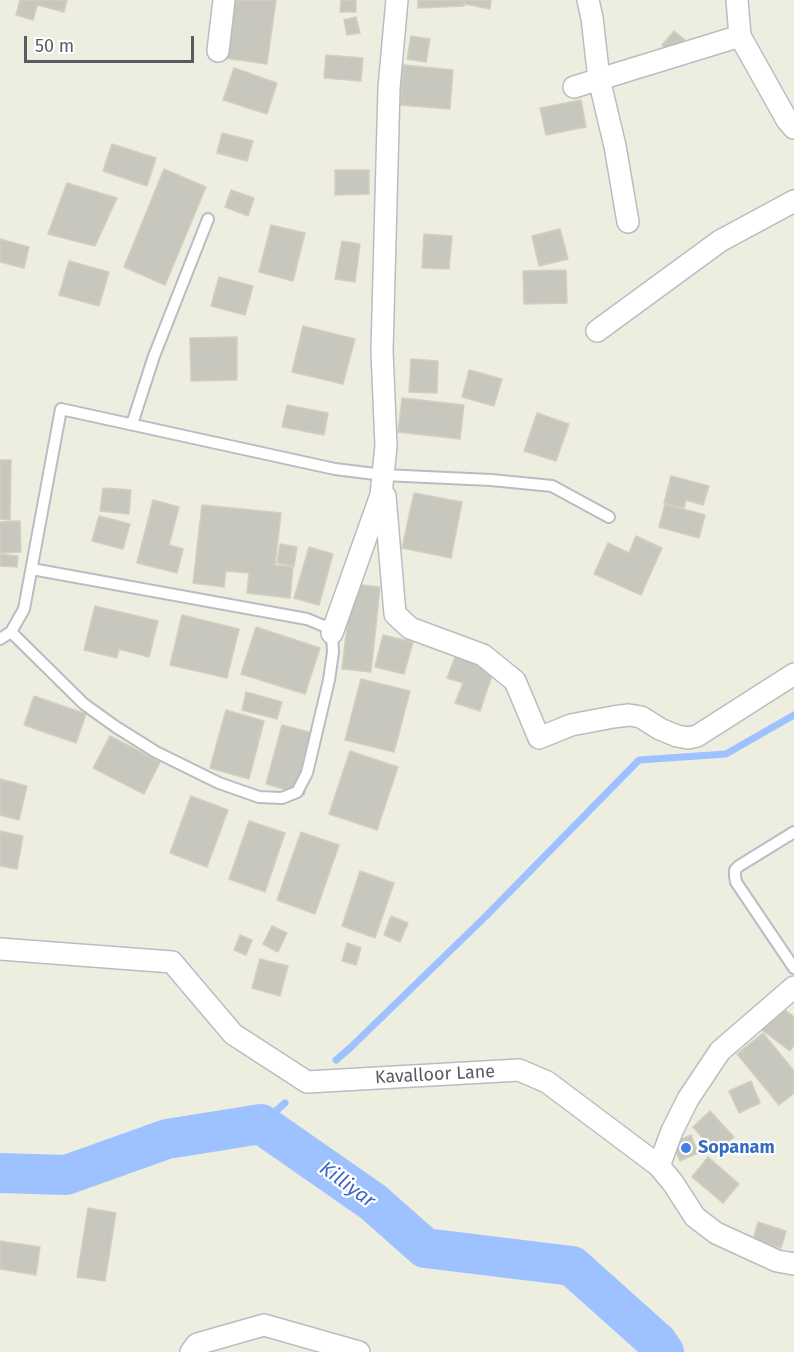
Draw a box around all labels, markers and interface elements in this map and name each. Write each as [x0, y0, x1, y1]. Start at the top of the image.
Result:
scale bar [27, 24, 196, 62]
text: 50 m [35, 35, 74, 57]
street label: Kavalloor Lane [374, 1061, 496, 1089]
place label: Sopanam [698, 1137, 775, 1159]
marker: Sopanam [679, 1141, 693, 1155]
water label: Killiyar [314, 1157, 380, 1213]

